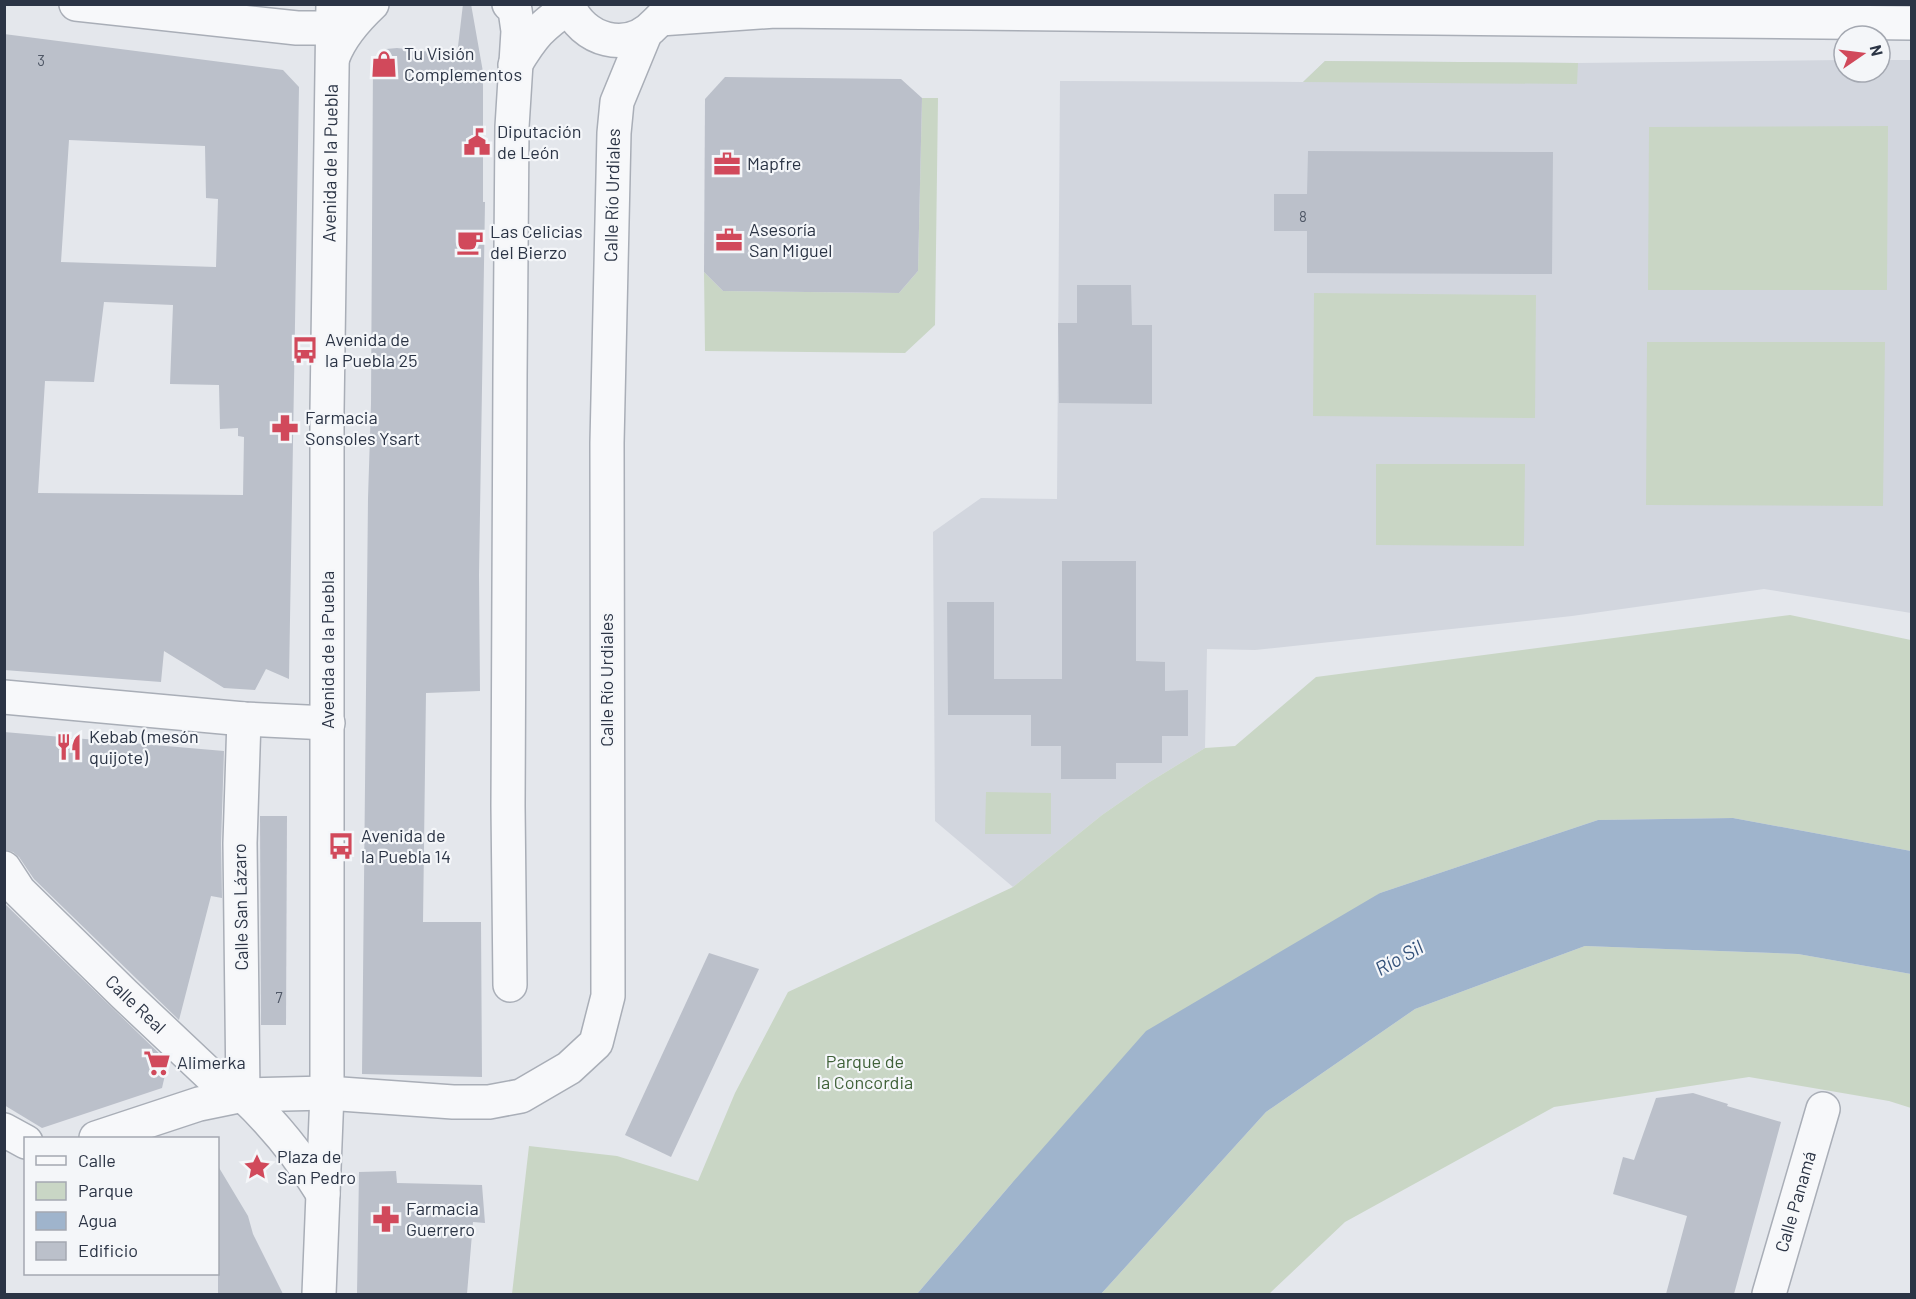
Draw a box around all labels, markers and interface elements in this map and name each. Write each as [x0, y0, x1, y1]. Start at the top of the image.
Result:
north arrow [1832, 24, 1892, 84]
place label: Tu Visión Complementos [404, 42, 522, 85]
text: N [1867, 43, 1888, 58]
shop icon: Tu Visión Complementos [369, 49, 399, 79]
house number: 3 [37, 51, 45, 69]
street label: Avenida de la Puebla [317, 84, 342, 242]
place label: Diputación de León [497, 120, 581, 163]
public building icon: Diputación de León [462, 127, 492, 157]
street label: Calle Río Urdiales [599, 127, 624, 262]
office icon: Mapfre [712, 149, 742, 179]
place label: Mapfre [747, 152, 801, 174]
house number: 8 [1299, 207, 1307, 225]
place label: Asesoría San Miguel [749, 218, 832, 261]
place label: Las Celicias del Bierzo [490, 220, 583, 263]
office icon: Asesoría San Miguel [714, 225, 744, 255]
cafe icon: Las Celicias del Bierzo [455, 227, 485, 257]
place label: Avenida de la Puebla 25 [325, 328, 418, 371]
bus stop icon: Avenida de la Puebla 25 [290, 335, 320, 365]
place label: Farmacia Sonsoles Ysart [305, 406, 420, 449]
pharmacy icon: Farmacia Sonsoles Ysart [270, 413, 300, 443]
street label: Avenida de la Puebla [316, 571, 338, 729]
street label: Calle Río Urdiales [595, 613, 617, 747]
place label: Kebab (mesón quijote) [89, 725, 199, 768]
restaurant icon: Kebab (mesón quijote) [54, 732, 84, 762]
place label: Avenida de la Puebla 14 [361, 824, 451, 867]
bus stop icon: Avenida de la Puebla 14 [326, 831, 356, 861]
street label: Calle San Lázaro [228, 843, 252, 971]
water label: Río Sil [1370, 934, 1427, 980]
street label: Calle Real [101, 970, 171, 1038]
house number: 7 [275, 988, 283, 1006]
supermarket icon: Alimerka [142, 1048, 172, 1078]
park label: Parque de la Concordia [817, 1050, 913, 1093]
place label: Alimerka [177, 1051, 246, 1073]
legend [24, 1137, 219, 1275]
place label: Plaza de San Pedro [277, 1145, 356, 1188]
street label: Calle Panamá [1770, 1148, 1820, 1255]
text: Calle [78, 1149, 116, 1171]
place icon: Plaza de San Pedro [242, 1152, 272, 1182]
text: Parque [78, 1179, 133, 1201]
place label: Farmacia Guerrero [406, 1197, 479, 1240]
pharmacy icon: Farmacia Guerrero [371, 1204, 401, 1234]
text: Agua [78, 1209, 117, 1231]
text: Edificio [78, 1239, 138, 1261]

